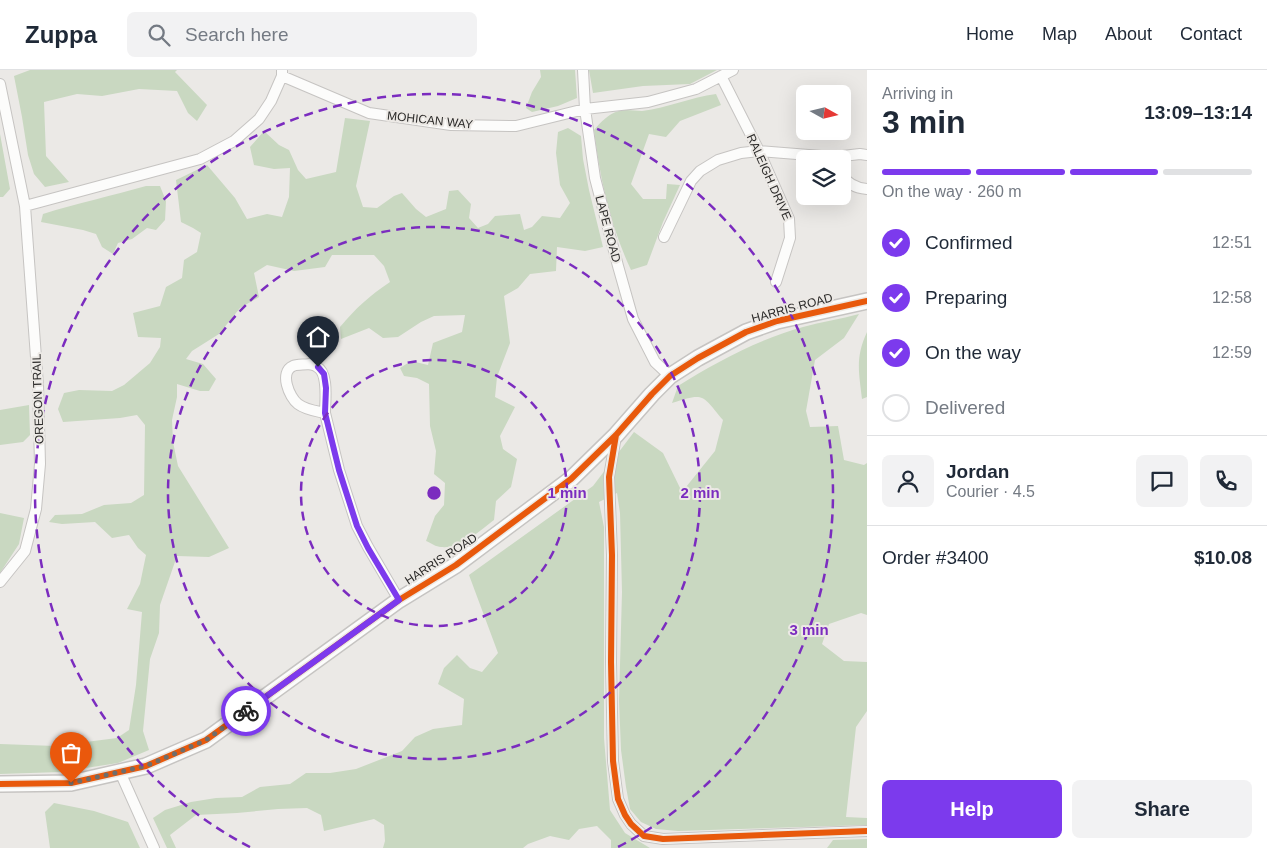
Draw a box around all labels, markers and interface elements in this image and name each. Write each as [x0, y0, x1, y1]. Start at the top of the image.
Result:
search box [127, 12, 477, 57]
text: Zuppa [25, 21, 97, 48]
icon: search [145, 21, 173, 49]
text: Search here [185, 24, 289, 45]
text: Home [966, 24, 1014, 44]
text: Map [1042, 24, 1077, 44]
text: About [1105, 24, 1152, 44]
text: Contact [1180, 24, 1242, 44]
north arrow [796, 85, 851, 140]
map controls [796, 85, 851, 205]
text: Arriving in [882, 85, 953, 102]
text: 13:09–13:14 [1144, 102, 1252, 123]
text: 3 min [882, 104, 966, 140]
street label: MOHICAN WAY [387, 109, 473, 131]
street label: RALEIGH DRIVE [744, 132, 794, 222]
button: layers [796, 150, 851, 205]
text: On the way · 260 m [882, 183, 1022, 200]
street label: LAPE ROAD [592, 194, 624, 264]
icon: check [882, 229, 910, 257]
text: Confirmed [925, 232, 1013, 253]
text: 12:51 [1212, 234, 1252, 251]
icon: check [882, 284, 910, 312]
text: Preparing [925, 287, 1007, 308]
text: 12:58 [1212, 289, 1252, 306]
street label: HARRIS ROAD [750, 290, 834, 326]
pin [297, 316, 339, 367]
icon: home [304, 323, 332, 351]
icon: check [882, 339, 910, 367]
text: On the way [925, 342, 1021, 363]
text: 12:59 [1212, 344, 1252, 361]
street label: OREGON TRAIL [29, 353, 47, 444]
text: Delivered [925, 397, 1005, 418]
button: person [882, 455, 934, 507]
button: chat [1136, 455, 1188, 507]
button: phone [1200, 455, 1252, 507]
text: Jordan [946, 461, 1009, 482]
text: Courier · 4.5 [946, 483, 1035, 500]
centre of rings [425, 484, 443, 502]
text: 1 min [547, 484, 587, 501]
text: 2 min [680, 484, 720, 501]
street label: HARRIS ROAD [402, 530, 480, 588]
text: Order #3400 [882, 547, 989, 568]
text: $10.08 [1194, 547, 1252, 568]
text: 3 min [789, 621, 829, 638]
courier [221, 686, 271, 736]
icon: bike [232, 697, 260, 725]
pin [50, 732, 92, 783]
icon: bag [57, 739, 85, 767]
button: Help [882, 780, 1062, 838]
button: Share [1072, 780, 1252, 838]

